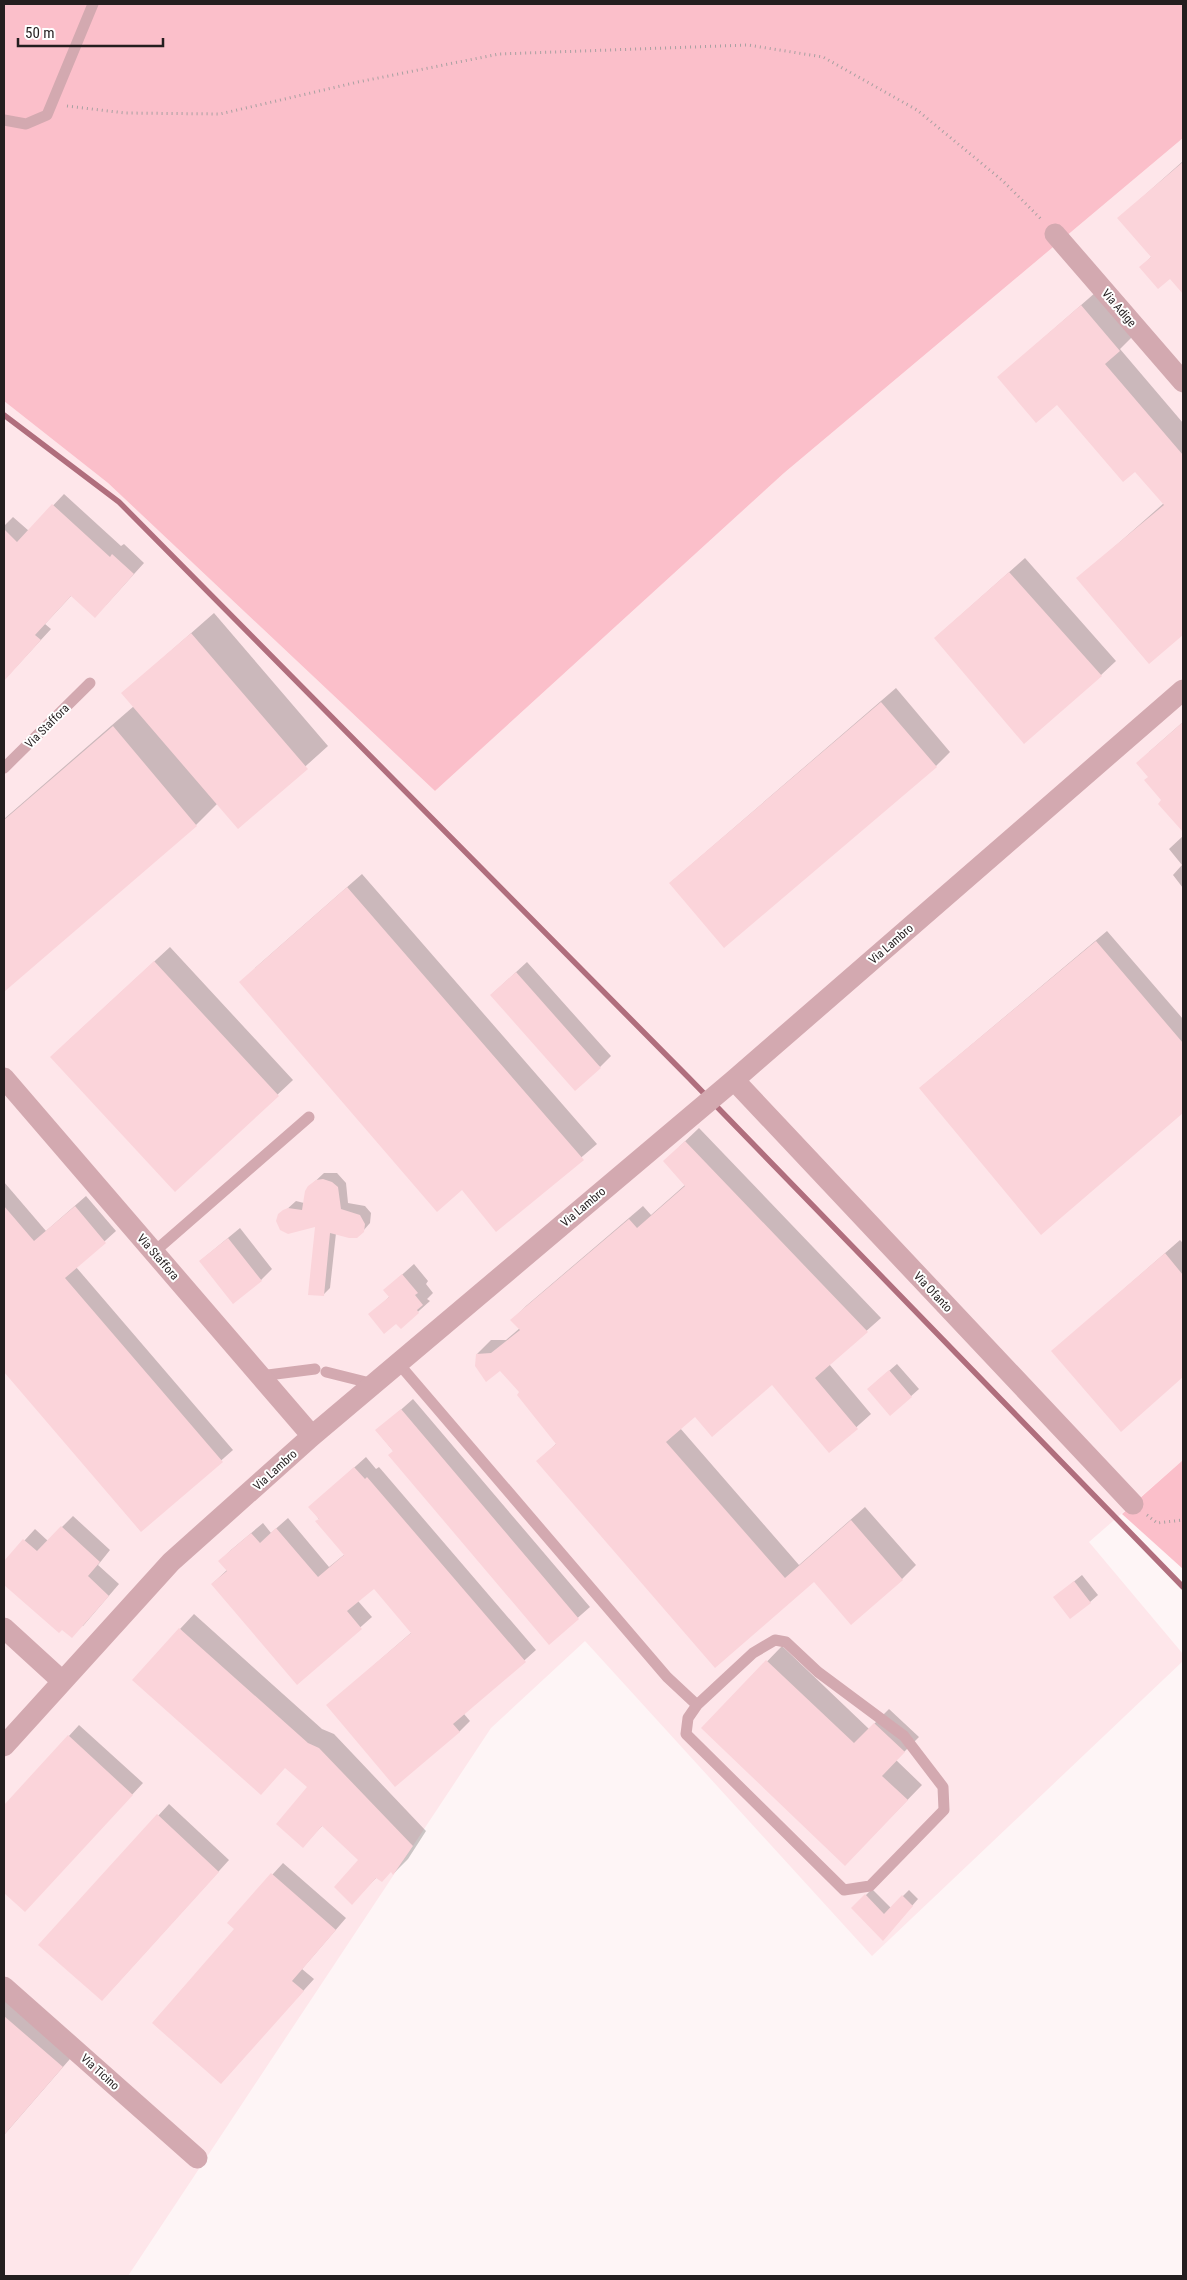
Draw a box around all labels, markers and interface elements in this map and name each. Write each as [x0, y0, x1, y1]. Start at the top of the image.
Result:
scale bar [18, 15, 162, 47]
text: 50 m [25, 24, 55, 42]
street label: Via Adige [1099, 286, 1139, 330]
street label: Via Staffora [22, 701, 72, 751]
street label: Via Lambro [866, 921, 916, 967]
street label: Via Lambro [558, 1184, 608, 1230]
street label: Via Staffora [134, 1231, 182, 1283]
street label: Via Ofanto [911, 1269, 955, 1315]
street label: Via Lambro [250, 1447, 300, 1493]
street label: Via Ticino [78, 2051, 122, 2093]

